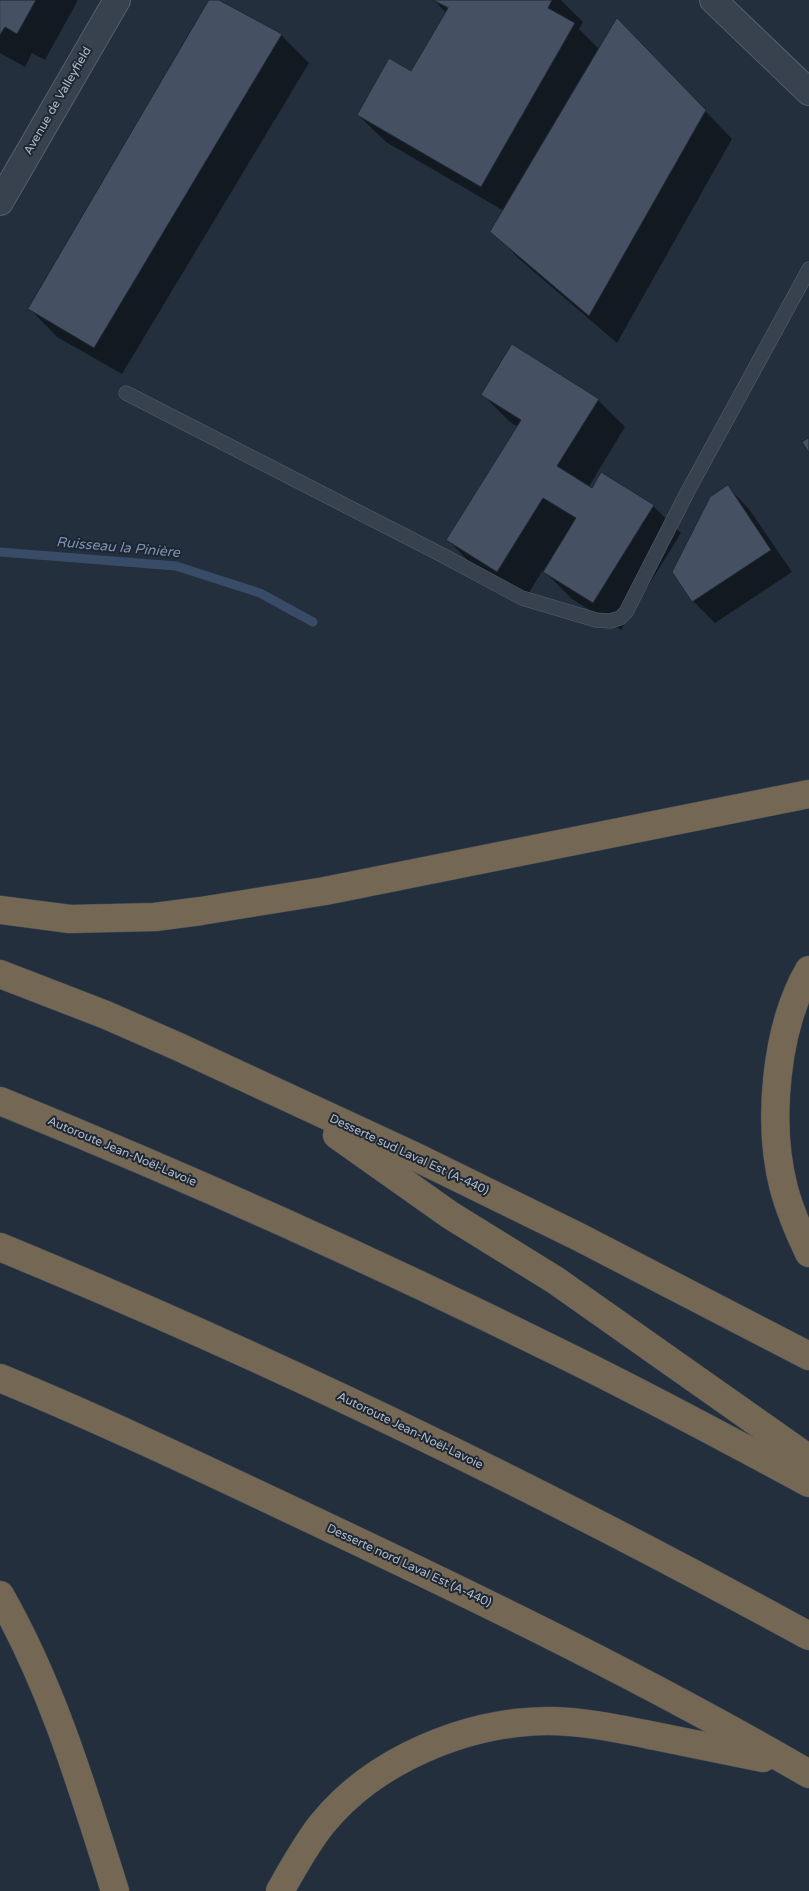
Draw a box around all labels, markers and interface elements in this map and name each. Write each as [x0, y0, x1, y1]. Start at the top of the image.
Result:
street label: Avenue de Valleyfield [21, 45, 95, 157]
water label: Ruisseau la Pinière [55, 534, 181, 562]
street label: Desserte sud Laval Est (A-440) [327, 1112, 491, 1198]
street label: Autoroute Jean-Noël-Lavoie [45, 1114, 199, 1190]
street label: Autoroute Jean-Noël-Lavoie [335, 1389, 485, 1473]
street label: Desserte nord Laval Est (A-440) [324, 1521, 494, 1611]

